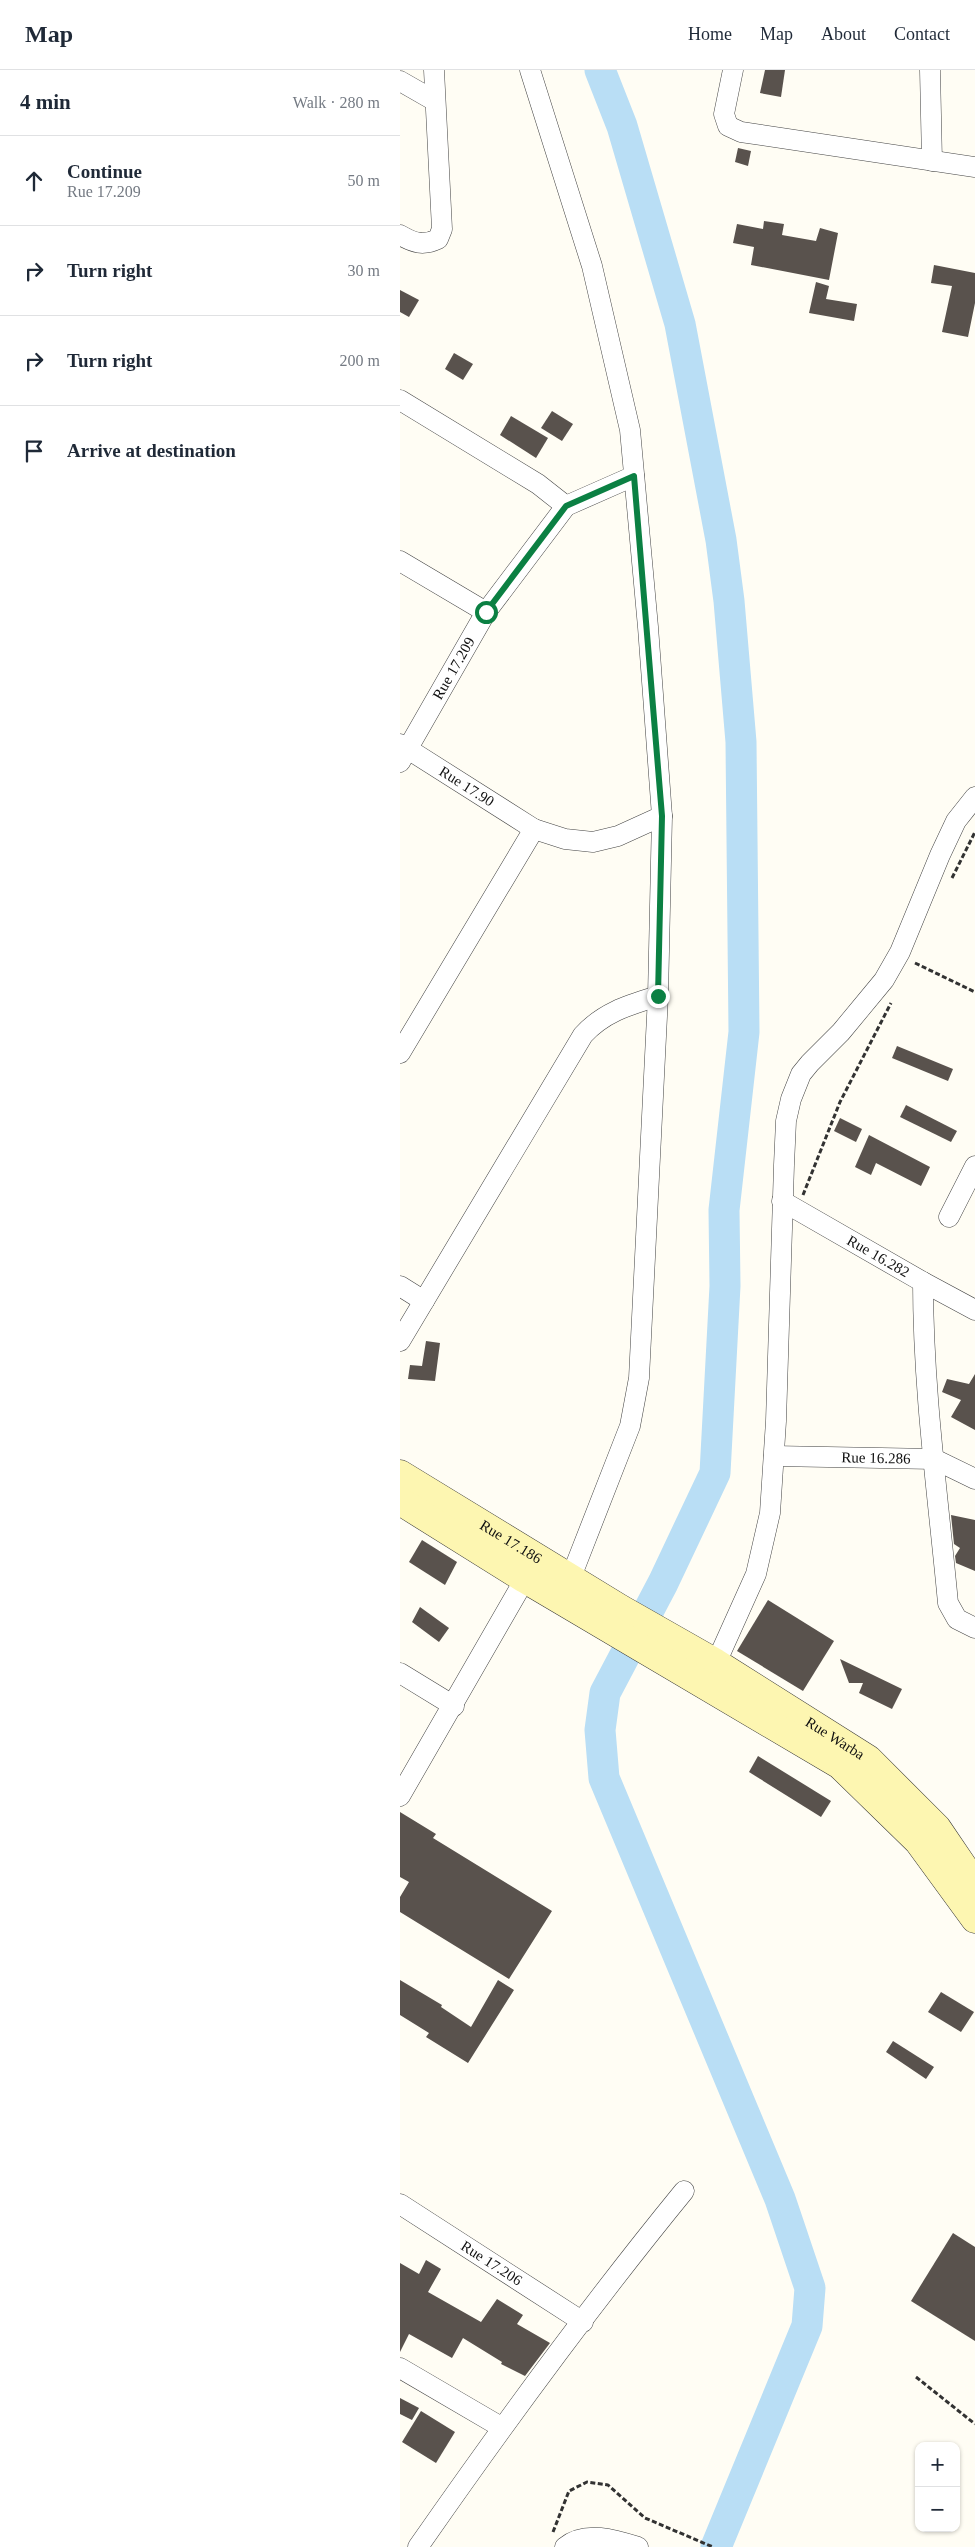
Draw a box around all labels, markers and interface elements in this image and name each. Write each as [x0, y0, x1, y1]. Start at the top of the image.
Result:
text: Map [25, 21, 73, 47]
text: Home [688, 24, 732, 44]
text: Map [760, 24, 793, 44]
text: About [821, 24, 866, 44]
text: Contact [894, 24, 950, 44]
text: 4 min [20, 90, 71, 114]
text: Walk · 280 m [293, 94, 380, 111]
text: Continue [67, 161, 142, 182]
icon: ahead [20, 167, 48, 195]
text: 50 m [348, 172, 380, 189]
text: Rue 17.209 [67, 183, 141, 200]
icon: right [20, 257, 48, 285]
text: Turn right [67, 260, 152, 281]
text: 30 m [348, 262, 380, 279]
icon: right [20, 347, 48, 375]
text: Turn right [67, 350, 152, 371]
text: 200 m [340, 352, 380, 369]
icon: arrive [20, 437, 48, 465]
text: Arrive at destination [67, 440, 236, 461]
route start [475, 601, 498, 624]
street label: Rue 17.209 [430, 634, 478, 702]
street label: Rue 17.90 [436, 763, 497, 810]
route end [647, 985, 670, 1008]
street label: Rue 16.282 [844, 1232, 912, 1280]
street label: Rue 16.286 [841, 1449, 911, 1467]
street label: Rue 17.186 [477, 1517, 545, 1567]
street label: Rue Warba [803, 1714, 868, 1763]
street label: Rue 17.206 [458, 2238, 525, 2289]
map controls [915, 2442, 960, 2532]
button: + [915, 2442, 960, 2487]
button: − [915, 2487, 960, 2532]

